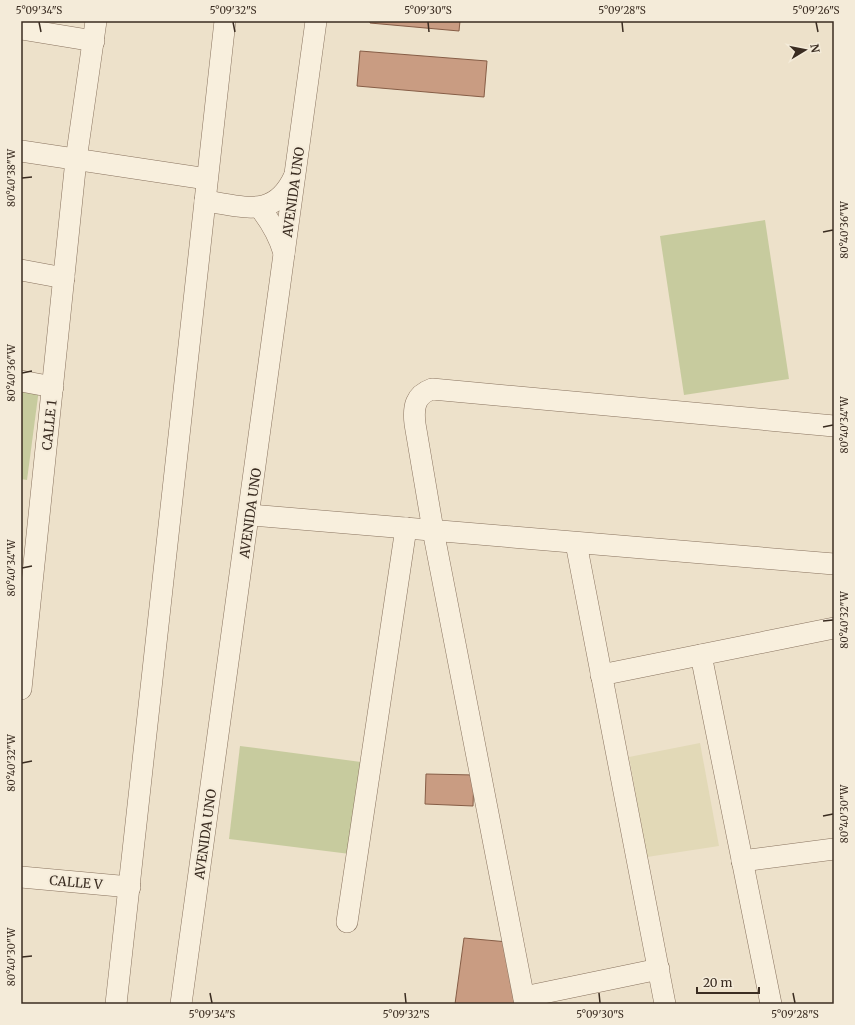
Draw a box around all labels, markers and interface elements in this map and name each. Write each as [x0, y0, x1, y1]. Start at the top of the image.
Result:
text: 5°09'34"S [16, 4, 62, 17]
text: 5°09'32"S [210, 4, 256, 17]
text: 5°09'30"S [404, 4, 452, 17]
text: 5°09'28"S [598, 4, 646, 17]
text: 5°09'26"S [793, 4, 839, 17]
north arrow [785, 30, 825, 70]
text: N [807, 43, 823, 54]
street label: AVENIDA UNO [279, 146, 308, 239]
text: 80°40'38"W [5, 148, 18, 207]
text: 80°40'36"W [838, 200, 851, 259]
text: 80°40'36"W [5, 343, 18, 402]
text: 80°40'34"W [838, 395, 851, 454]
street label: CALLE 1 [38, 399, 61, 451]
street label: AVENIDA UNO [236, 467, 265, 560]
text: 80°40'34"W [5, 538, 18, 597]
text: 80°40'32"W [838, 590, 851, 649]
text: 80°40'32"W [5, 733, 18, 792]
text: 80°40'30"W [838, 784, 851, 843]
street label: AVENIDA UNO [191, 788, 220, 881]
street label: CALLE V [49, 872, 104, 893]
text: 80°40'30"W [5, 927, 18, 986]
scale bar [697, 969, 759, 995]
text: 20 m [703, 975, 732, 990]
text: 5°09'34"S [189, 1008, 235, 1021]
text: 5°09'32"S [383, 1008, 429, 1021]
text: 5°09'30"S [576, 1008, 624, 1021]
text: 5°09'28"S [771, 1008, 819, 1021]

